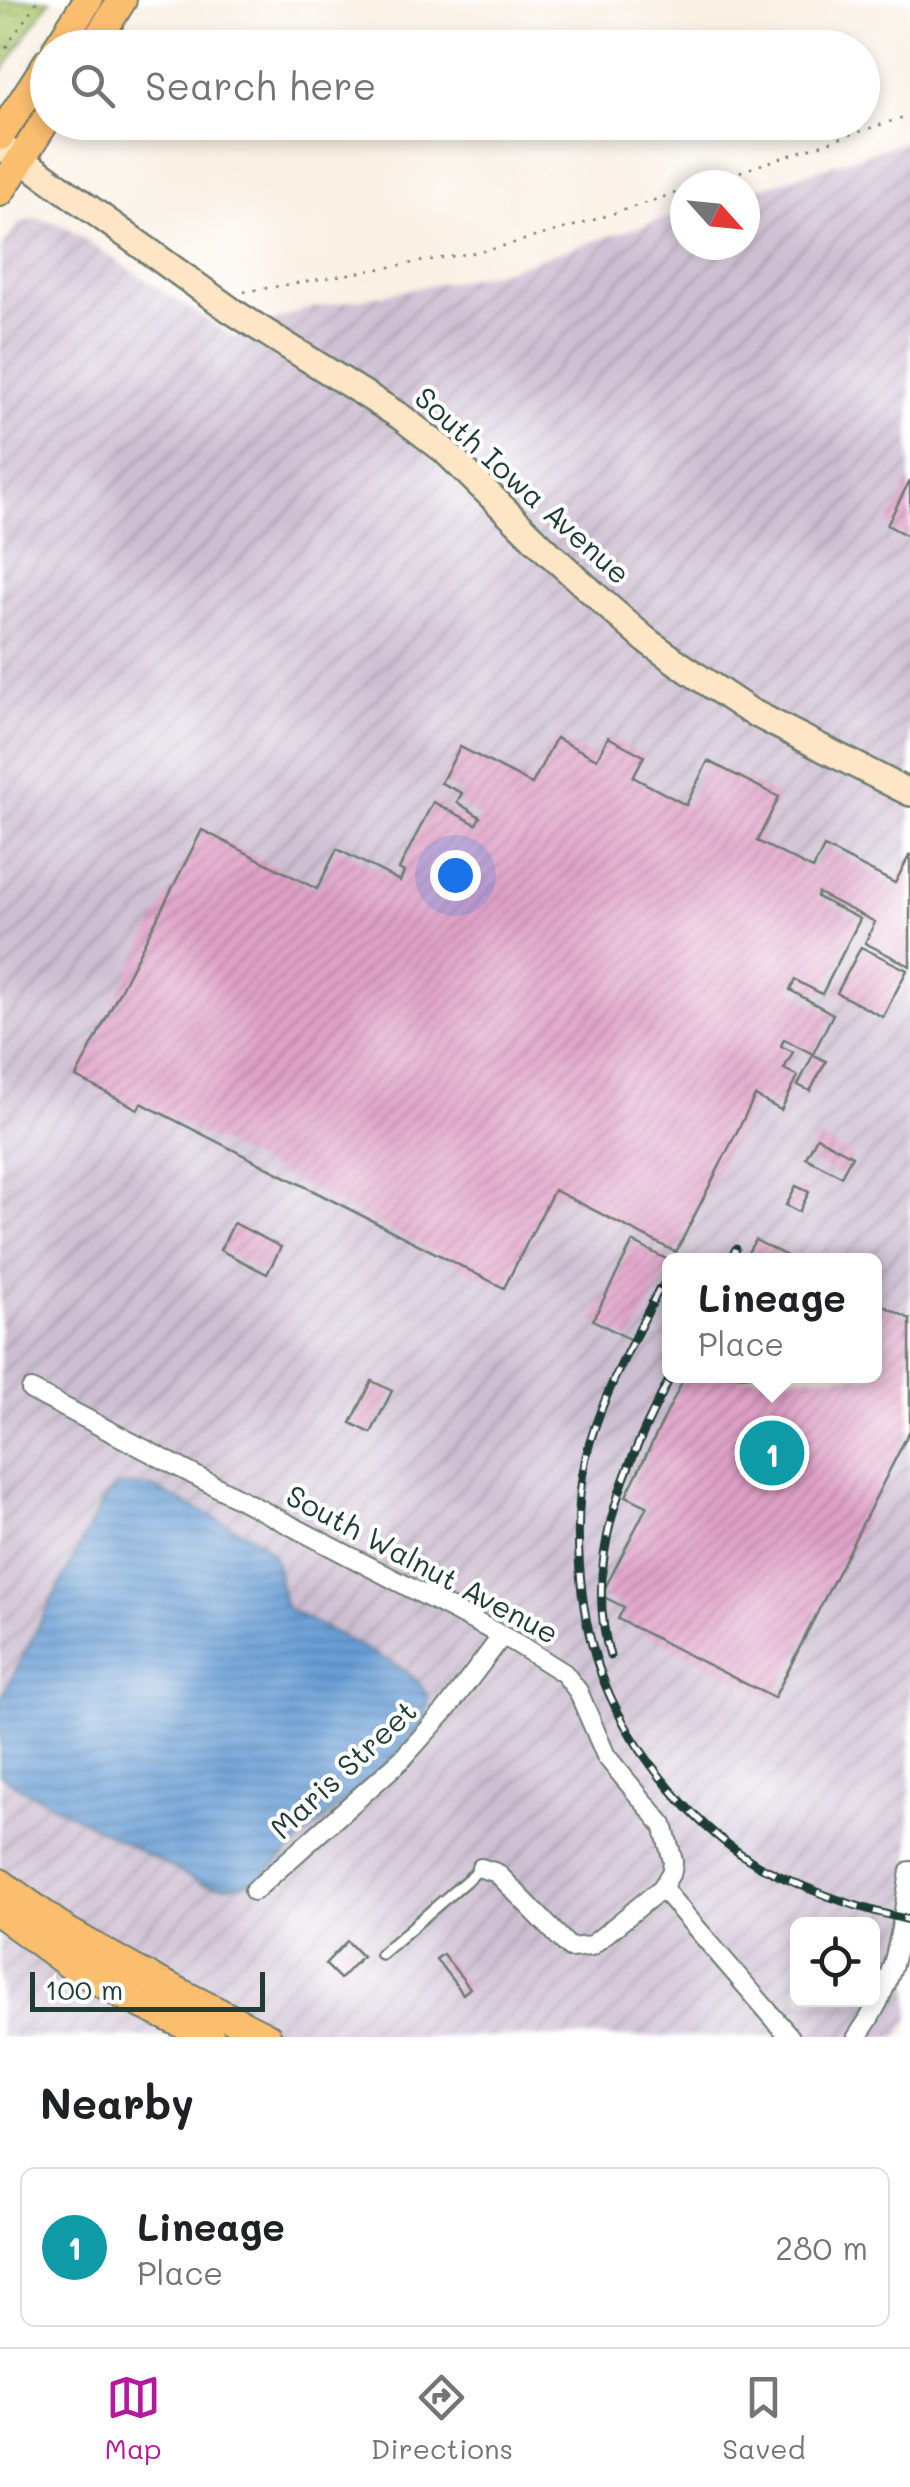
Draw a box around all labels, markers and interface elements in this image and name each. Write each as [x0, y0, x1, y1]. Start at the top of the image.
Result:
search box [30, 30, 880, 140]
icon: search [65, 58, 120, 113]
text: Search here [145, 60, 376, 110]
north arrow [670, 170, 760, 260]
street label: South Iowa Avenue [407, 377, 640, 592]
your location [430, 850, 481, 901]
popup [662, 1253, 882, 1383]
text: Lineage [698, 1272, 846, 1322]
text: Place [698, 1322, 784, 1364]
pin: 1 [740, 1416, 804, 1490]
street label: South Walnut Avenue [280, 1474, 566, 1652]
street label: Maris Street [261, 1690, 424, 1847]
map controls [790, 1917, 880, 2007]
button: locate [790, 1917, 880, 2007]
scale bar [30, 1967, 265, 2012]
text: 100 m [45, 1971, 123, 2007]
text: Nearby [40, 2075, 194, 2130]
text: Lineage [137, 2201, 285, 2251]
text: 1 [67, 2226, 82, 2268]
text: 280 m [775, 2226, 868, 2268]
text: Place [137, 2251, 223, 2293]
tab: Map [105, 2370, 162, 2466]
tab: Directions [371, 2370, 513, 2466]
tab: Saved [722, 2370, 805, 2466]

